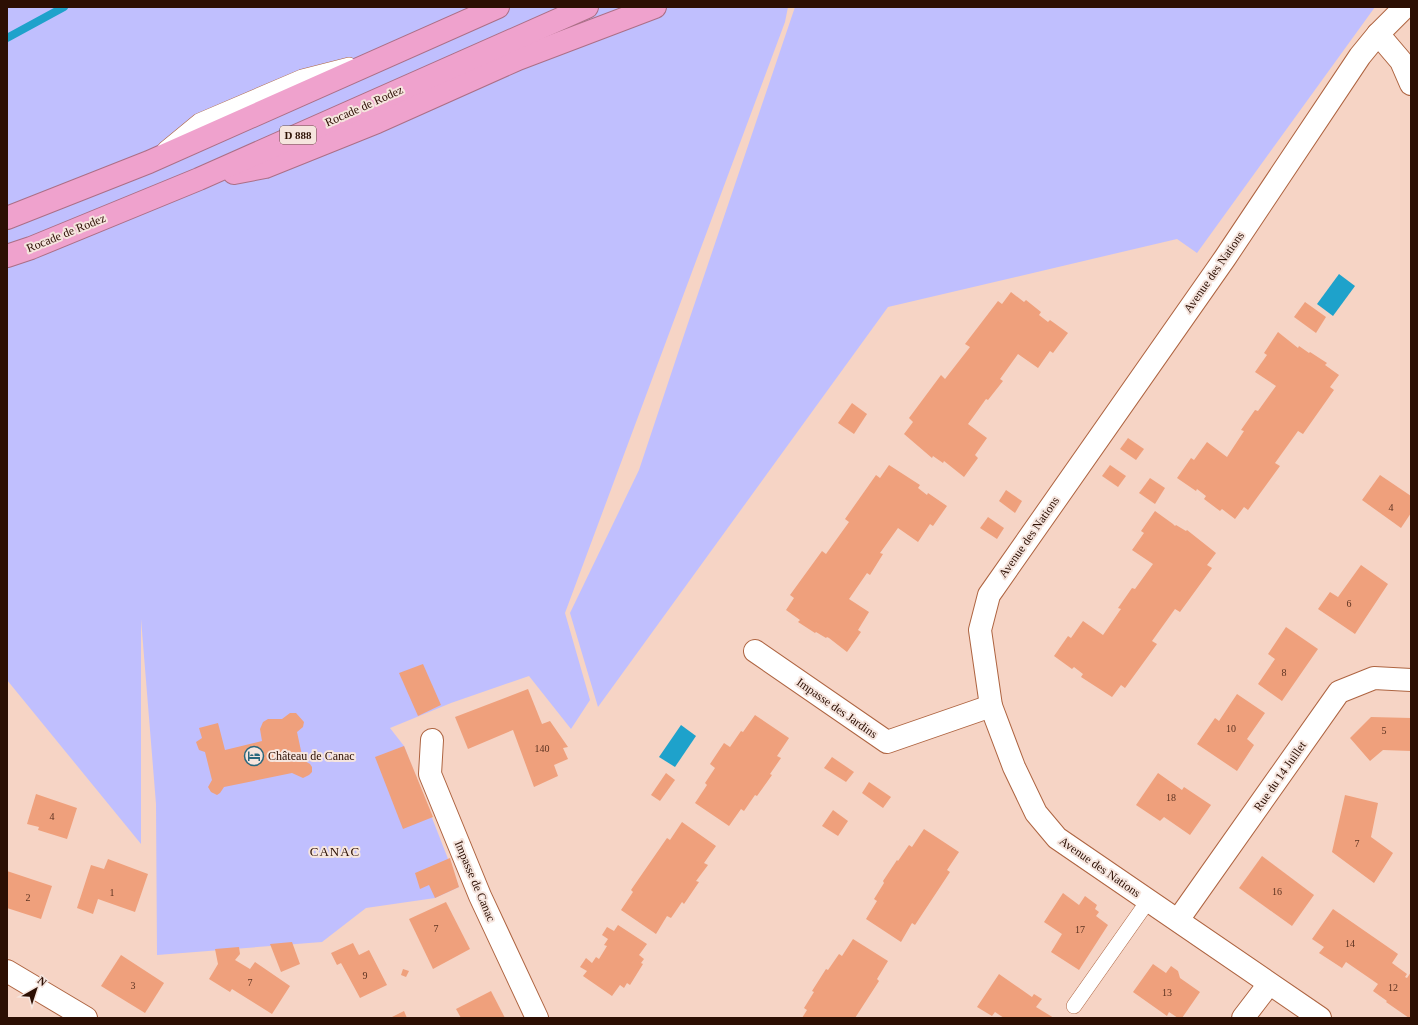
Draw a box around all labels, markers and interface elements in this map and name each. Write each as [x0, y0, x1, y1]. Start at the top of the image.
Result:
street label: Rocade de Rodez [323, 83, 405, 129]
road number: D 888 [280, 126, 316, 144]
street label: Rocade de Rodez [24, 211, 108, 255]
street label: Avenue des Nations [1181, 229, 1247, 315]
street label: Avenue des Nations [996, 494, 1062, 580]
house number: 4 [1389, 502, 1394, 513]
house number: 6 [1347, 598, 1352, 609]
house number: 8 [1282, 667, 1287, 678]
street label: Impasse des Jardins [794, 675, 880, 741]
house number: 10 [1226, 723, 1236, 734]
house number: 5 [1382, 725, 1387, 736]
street label: Rue du 14 Juillet [1251, 738, 1310, 813]
house number: 140 [535, 743, 550, 754]
hotel icon: Château de Canac [243, 745, 265, 767]
place label: Château de Canac [268, 749, 355, 763]
house number: 18 [1166, 792, 1176, 803]
house number: 4 [50, 811, 55, 822]
street label: Avenue des Nations [1057, 834, 1143, 900]
street label: Impasse de Canac [452, 838, 498, 924]
house number: 7 [1355, 838, 1360, 849]
district label: CANAC [310, 844, 360, 859]
house number: 16 [1272, 886, 1282, 897]
house number: 1 [110, 887, 115, 898]
house number: 2 [26, 892, 31, 903]
house number: 7 [434, 923, 439, 934]
house number: 17 [1075, 924, 1085, 935]
house number: 14 [1345, 938, 1355, 949]
north arrow [16, 969, 56, 1009]
house number: 9 [363, 970, 368, 981]
text: N [35, 974, 49, 988]
house number: 7 [248, 977, 253, 988]
house number: 3 [131, 980, 136, 991]
house number: 12 [1388, 982, 1398, 993]
house number: 13 [1162, 987, 1172, 998]

